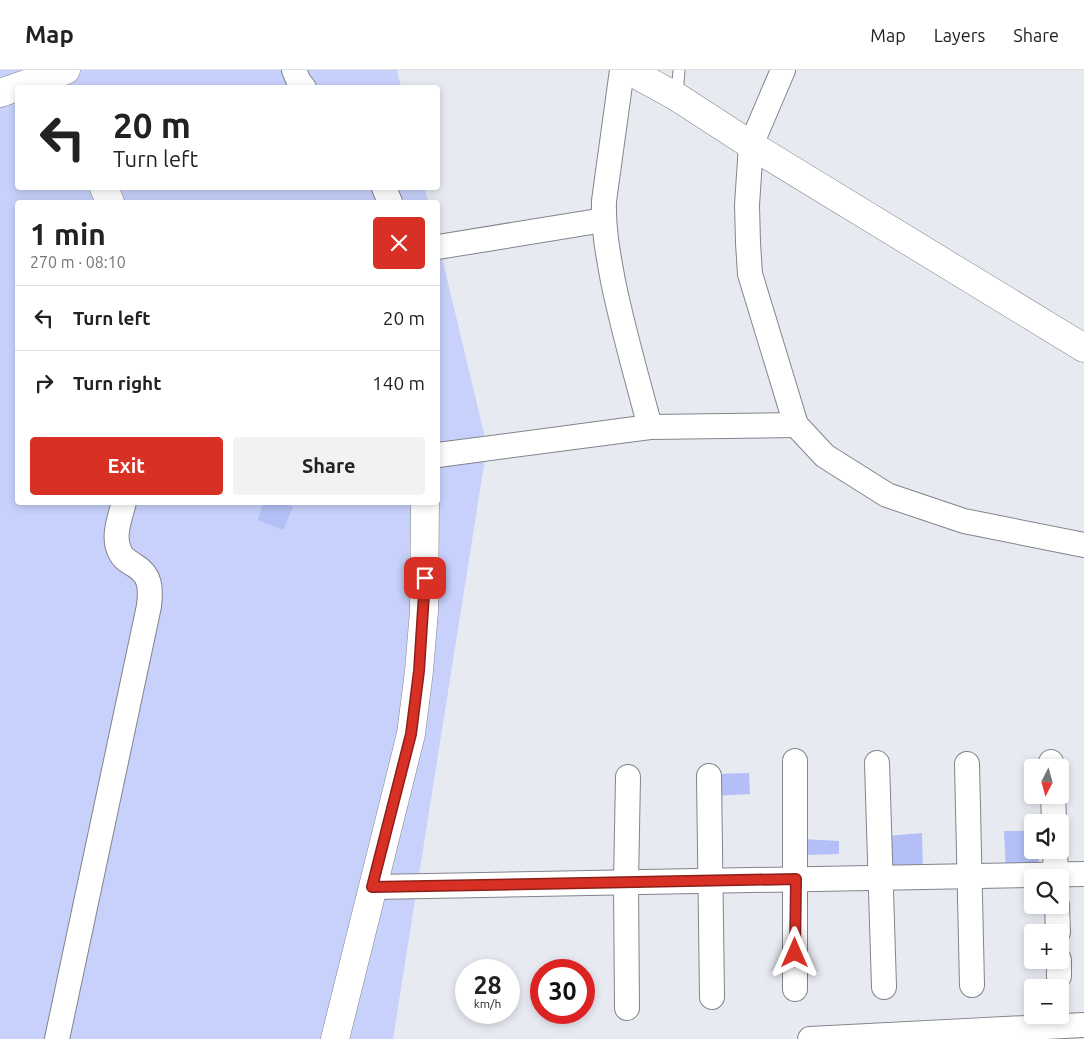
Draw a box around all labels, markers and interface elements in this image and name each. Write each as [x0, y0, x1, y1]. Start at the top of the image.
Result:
text: Map [25, 21, 74, 48]
text: Map [870, 25, 906, 45]
text: Layers [934, 25, 985, 45]
text: Share [1013, 25, 1059, 45]
icon: left [30, 105, 95, 170]
text: 20 m [113, 105, 191, 145]
text: Turn left [113, 146, 198, 171]
text: 1 min [30, 217, 106, 251]
button: close [373, 217, 425, 269]
text: 270 m · 08:10 [30, 253, 126, 271]
icon: left [30, 304, 58, 332]
text: Turn left [73, 307, 151, 329]
text: 20 m [383, 307, 425, 329]
icon: right [30, 369, 58, 397]
text: Turn right [73, 372, 161, 394]
text: 140 m [372, 372, 425, 394]
button: Exit [30, 437, 223, 495]
button: Share [233, 437, 425, 495]
pin [404, 557, 446, 599]
icon: arrive [411, 564, 439, 592]
north arrow [1024, 759, 1069, 804]
map controls [1024, 759, 1069, 1024]
button: sound [1024, 814, 1069, 859]
button: search [1024, 869, 1069, 914]
button: + [1024, 924, 1069, 969]
position arrow [768, 926, 820, 978]
speed limit sign: 30 [530, 959, 595, 1024]
text: 28 [473, 971, 502, 999]
button: − [1024, 979, 1069, 1024]
text: km/h [474, 997, 501, 1010]

